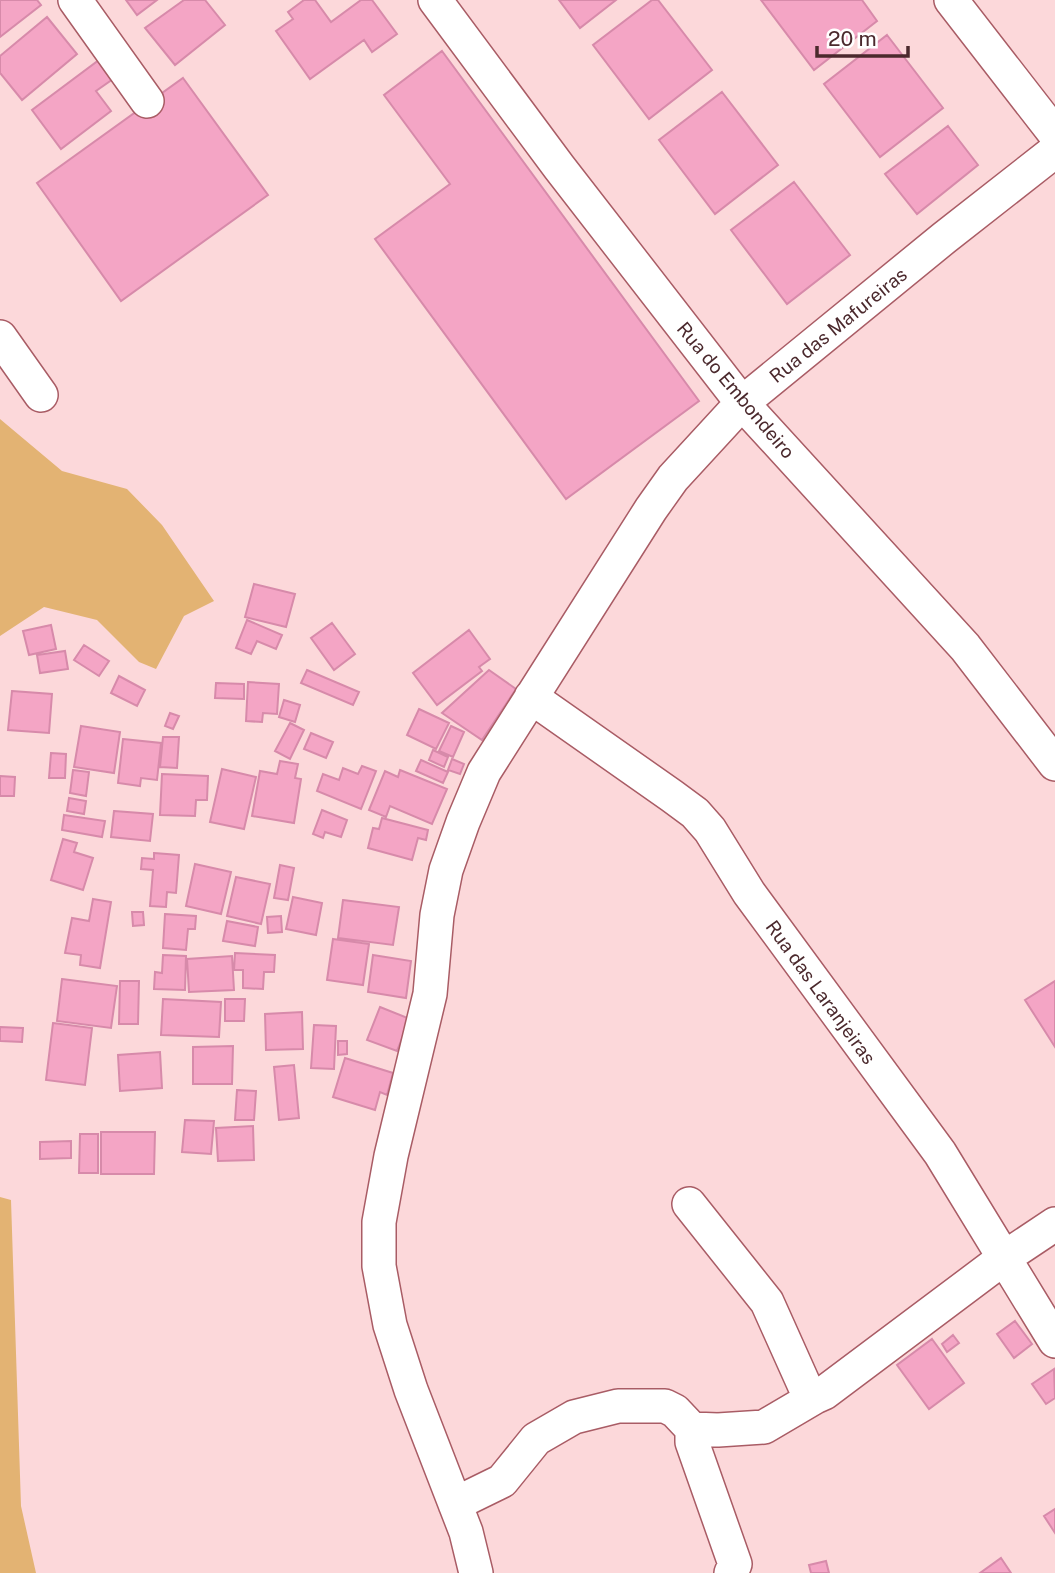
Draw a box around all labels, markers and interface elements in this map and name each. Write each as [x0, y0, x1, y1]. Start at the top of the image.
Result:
scale bar [817, 14, 908, 58]
text: 20 m [828, 26, 877, 51]
street label: Rua das Mafureiras [765, 263, 911, 387]
street label: Rua do Embondeiro [673, 317, 799, 463]
street label: Rua das Laranjeiras [762, 916, 880, 1068]

